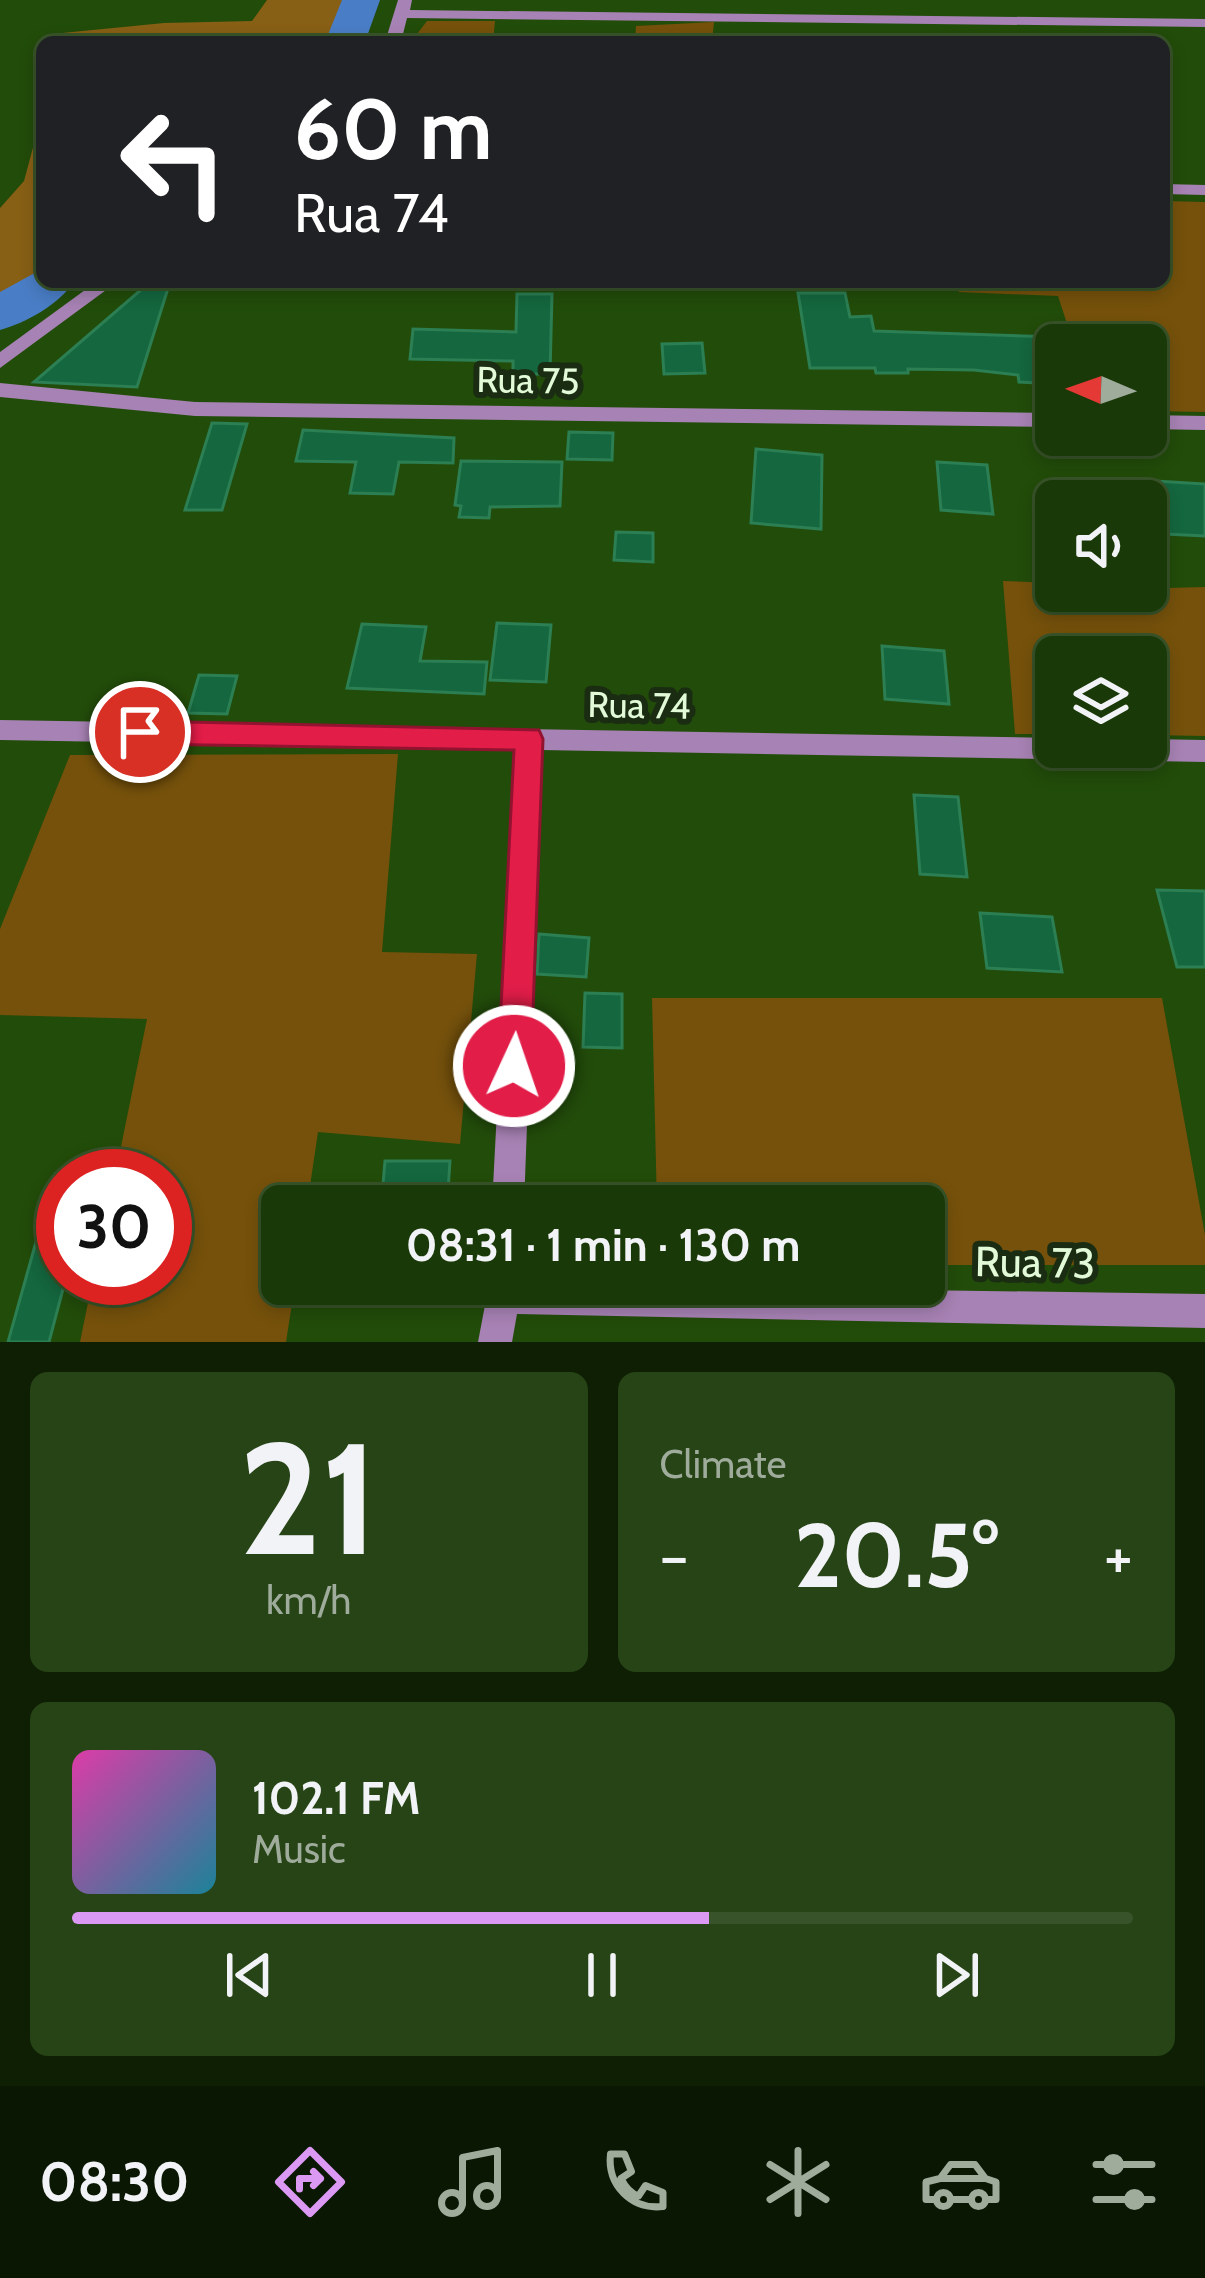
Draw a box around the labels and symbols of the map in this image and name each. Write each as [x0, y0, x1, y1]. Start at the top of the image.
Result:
north arrow [1035, 324, 1167, 456]
street label: Rua 75 [476, 357, 580, 403]
pin [89, 681, 191, 783]
street label: Rua 74 [587, 682, 691, 728]
position arrow [451, 1003, 577, 1129]
speed limit sign: 30 [36, 1149, 192, 1305]
street label: Rua 73 [974, 1235, 1096, 1289]

